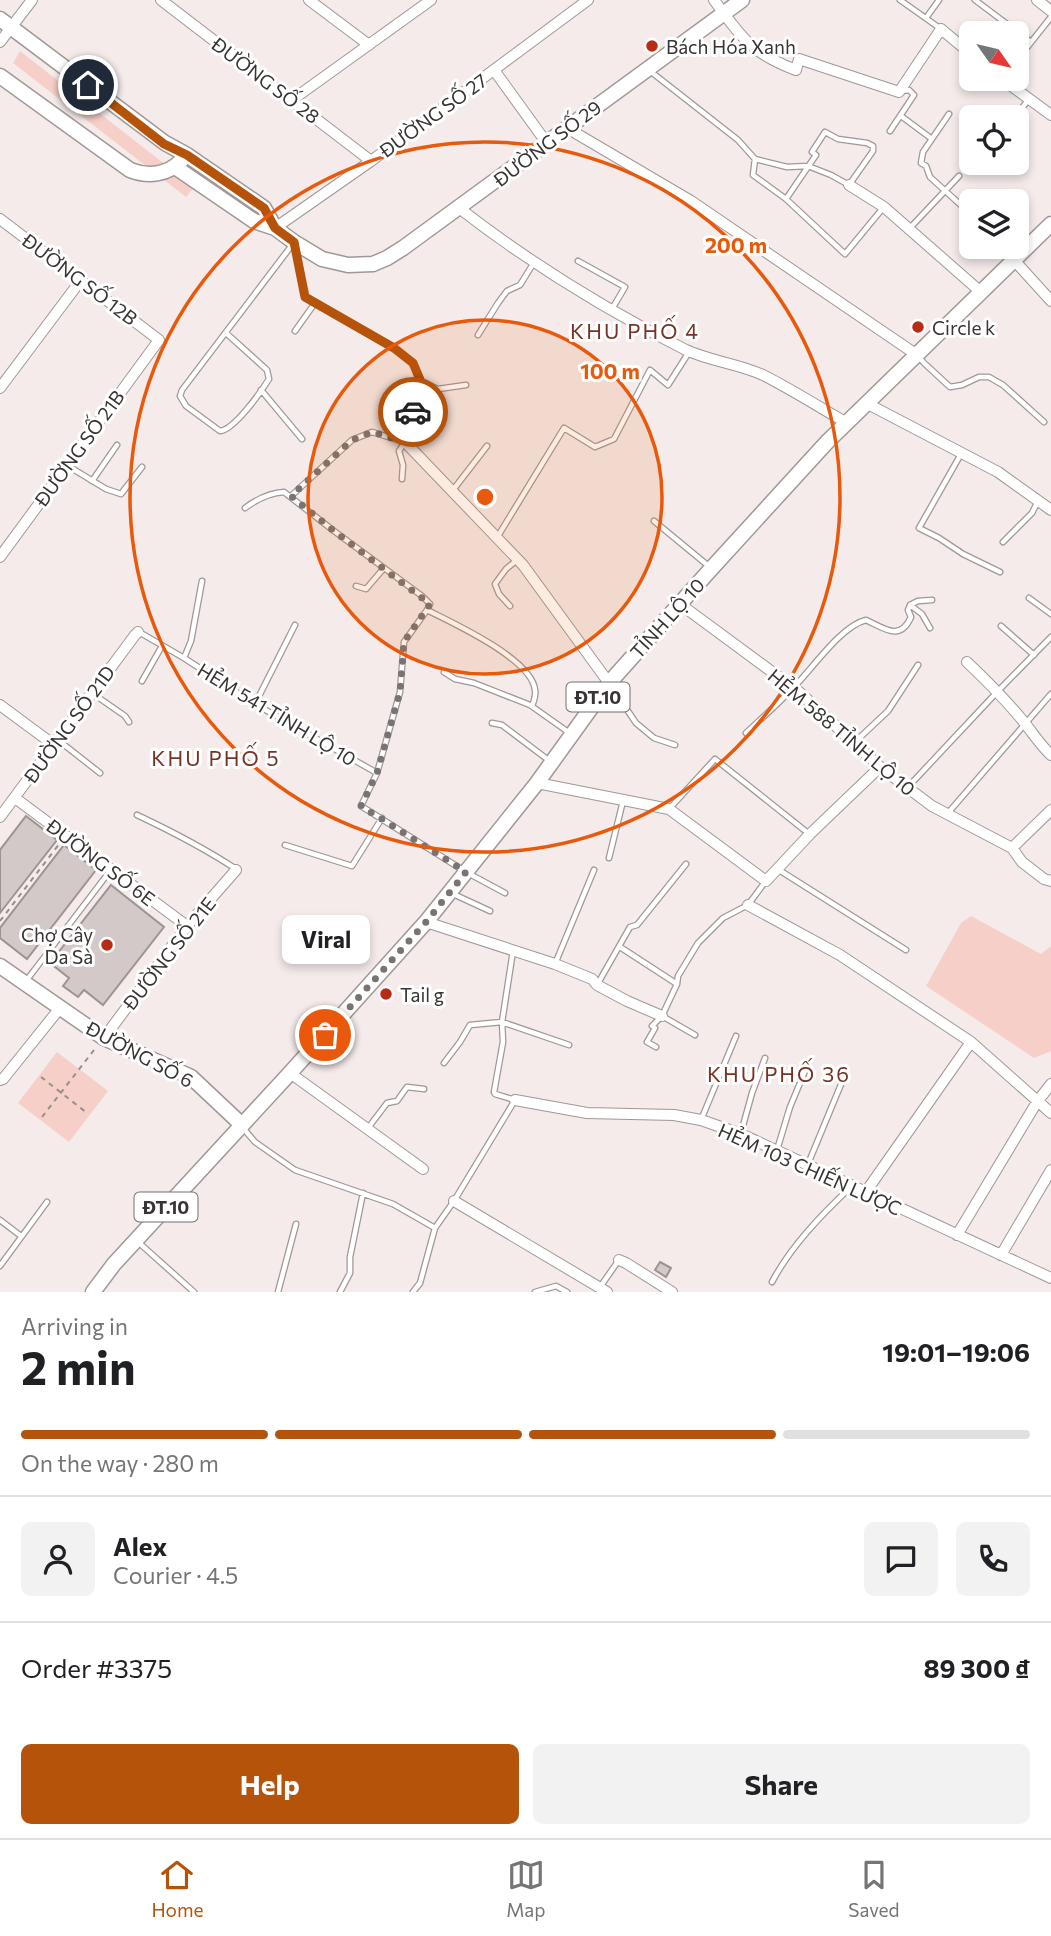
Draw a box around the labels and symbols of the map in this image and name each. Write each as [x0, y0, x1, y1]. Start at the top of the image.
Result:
north arrow [959, 21, 1029, 91]
street label: ĐƯỜNG SỐ 28 [207, 29, 326, 128]
place label: Bách Hóa Xanh [666, 35, 796, 58]
marker: Bách Hóa Xanh [644, 38, 660, 54]
pin [58, 55, 118, 115]
street label: ĐƯỜNG SỐ 27 [372, 66, 491, 162]
street label: ĐƯỜNG SỐ 29 [486, 93, 605, 192]
street label: ĐƯỜNG SỐ 12B [17, 225, 144, 330]
text: 200 m [705, 232, 767, 257]
district label: KHU PHỐ 4 [570, 315, 700, 343]
place label: Circle k [932, 316, 995, 339]
marker: Circle k [910, 319, 926, 335]
text: 100 m [580, 358, 640, 383]
courier [378, 377, 448, 447]
street label: ĐƯỜNG SỐ 21B [26, 384, 129, 511]
centre of rings [473, 485, 497, 509]
street label: TỈNH LỘ 10 [624, 573, 709, 663]
street label: HẺM 541 TỈNH LỘ 10 [194, 657, 361, 770]
street label: ĐƯỜNG SỐ 21D [16, 659, 119, 788]
street label: HẺM 588 TỈNH LỘ 10 [764, 663, 921, 800]
road number: ĐT.10 [566, 682, 630, 712]
district label: KHU PHỐ 5 [151, 742, 281, 770]
street label: ĐƯỜNG SỐ 6E [42, 811, 161, 910]
street label: ĐƯỜNG SỐ 21E [115, 890, 220, 1015]
callout: Viral [281, 916, 369, 965]
place label: Chợ Cây Da Sà [21, 923, 93, 968]
marker: Chợ Cây Da Sà [99, 937, 115, 953]
place label: Tail g [400, 983, 444, 1006]
marker: Tail g [378, 986, 394, 1002]
pin [295, 1005, 355, 1065]
street label: ĐƯỜNG SỐ 6 [82, 1013, 199, 1092]
district label: KHU PHỐ 36 [707, 1058, 851, 1086]
street label: HẺM 103 CHIẾN LƯỢC [715, 1115, 906, 1220]
road number: ĐT.10 [134, 1192, 198, 1222]

